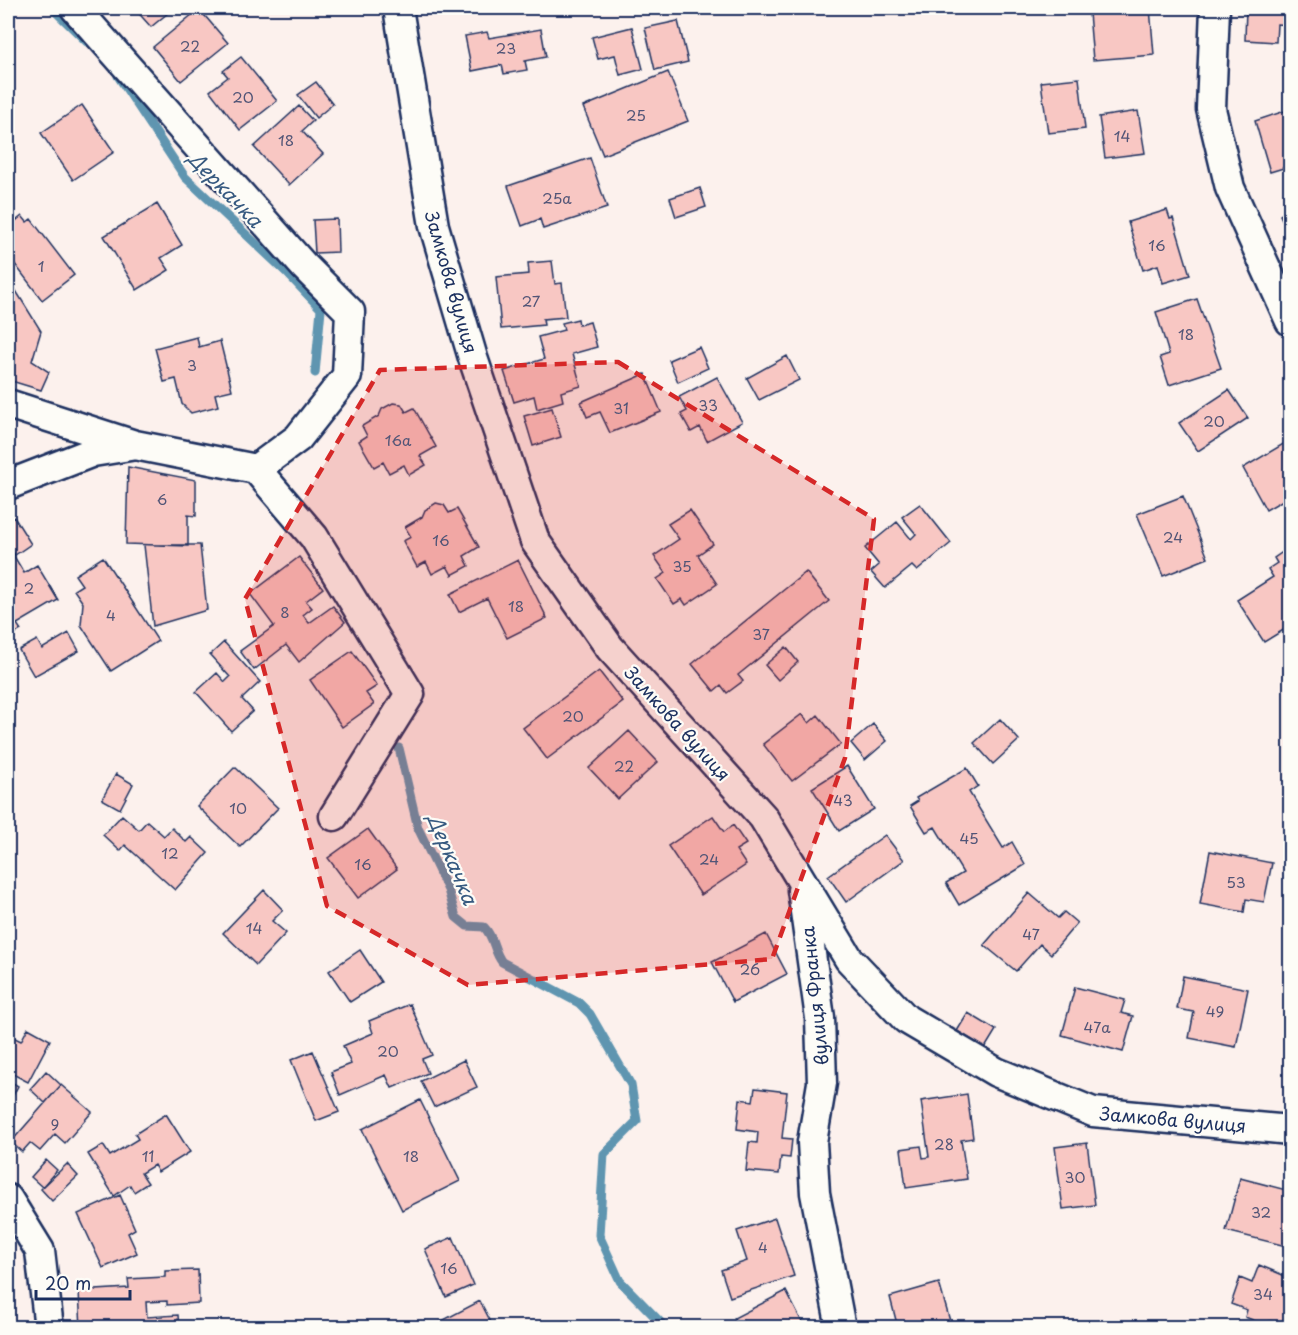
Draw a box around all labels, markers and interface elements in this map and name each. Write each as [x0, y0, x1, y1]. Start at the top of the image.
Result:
house number: 22 [180, 34, 200, 57]
house number: 23 [496, 36, 516, 59]
house number: 20 [232, 85, 254, 108]
house number: 25 [626, 103, 646, 126]
house number: 14 [1114, 124, 1130, 147]
house number: 18 [278, 128, 294, 151]
water label: Деркачка [181, 143, 271, 235]
house number: 25а [542, 186, 572, 209]
street label: Замкова вулиця [419, 207, 485, 356]
house number: 16 [1148, 233, 1166, 256]
house number: 1 [38, 254, 44, 277]
house number: 27 [522, 289, 541, 312]
house number: 18 [1178, 322, 1194, 345]
house number: 3 [187, 353, 197, 376]
house number: 33 [698, 393, 718, 416]
house number: 31 [613, 396, 629, 419]
house number: 20 [1203, 409, 1225, 432]
house number: 16а [385, 428, 412, 451]
house number: 6 [157, 487, 167, 510]
house number: 24 [1163, 525, 1183, 548]
house number: 16 [432, 528, 450, 551]
house number: 35 [672, 554, 692, 577]
house number: 2 [24, 576, 34, 599]
house number: 18 [508, 594, 524, 617]
house number: 8 [280, 600, 290, 623]
house number: 4 [106, 603, 116, 626]
house number: 37 [752, 622, 770, 645]
street label: Замкова вулиця [618, 659, 737, 787]
house number: 20 [562, 704, 584, 727]
house number: 22 [614, 754, 634, 777]
house number: 43 [833, 788, 853, 811]
house number: 10 [229, 796, 247, 819]
water label: Деркачка [420, 807, 486, 910]
house number: 45 [959, 826, 979, 849]
house number: 12 [161, 841, 179, 864]
house number: 24 [699, 847, 719, 870]
house number: 16 [354, 852, 372, 875]
house number: 53 [1226, 870, 1246, 893]
house number: 14 [246, 916, 262, 939]
house number: 47 [1022, 922, 1040, 945]
street label: вулиця Франка [793, 924, 835, 1067]
house number: 26 [740, 957, 760, 980]
house number: 49 [1206, 999, 1224, 1022]
house number: 47а [1084, 1015, 1111, 1038]
house number: 20 [377, 1039, 399, 1062]
street label: Замкова вулиця [1098, 1099, 1247, 1139]
house number: 9 [51, 1112, 59, 1135]
house number: 28 [934, 1132, 954, 1155]
house number: 11 [142, 1144, 154, 1167]
house number: 18 [403, 1144, 419, 1167]
house number: 30 [1065, 1165, 1085, 1188]
house number: 32 [1251, 1200, 1271, 1223]
house number: 4 [758, 1235, 768, 1258]
house number: 16 [440, 1256, 458, 1279]
scale bar [36, 1263, 130, 1301]
text: 20 m [45, 1269, 91, 1296]
house number: 34 [1253, 1282, 1273, 1305]

